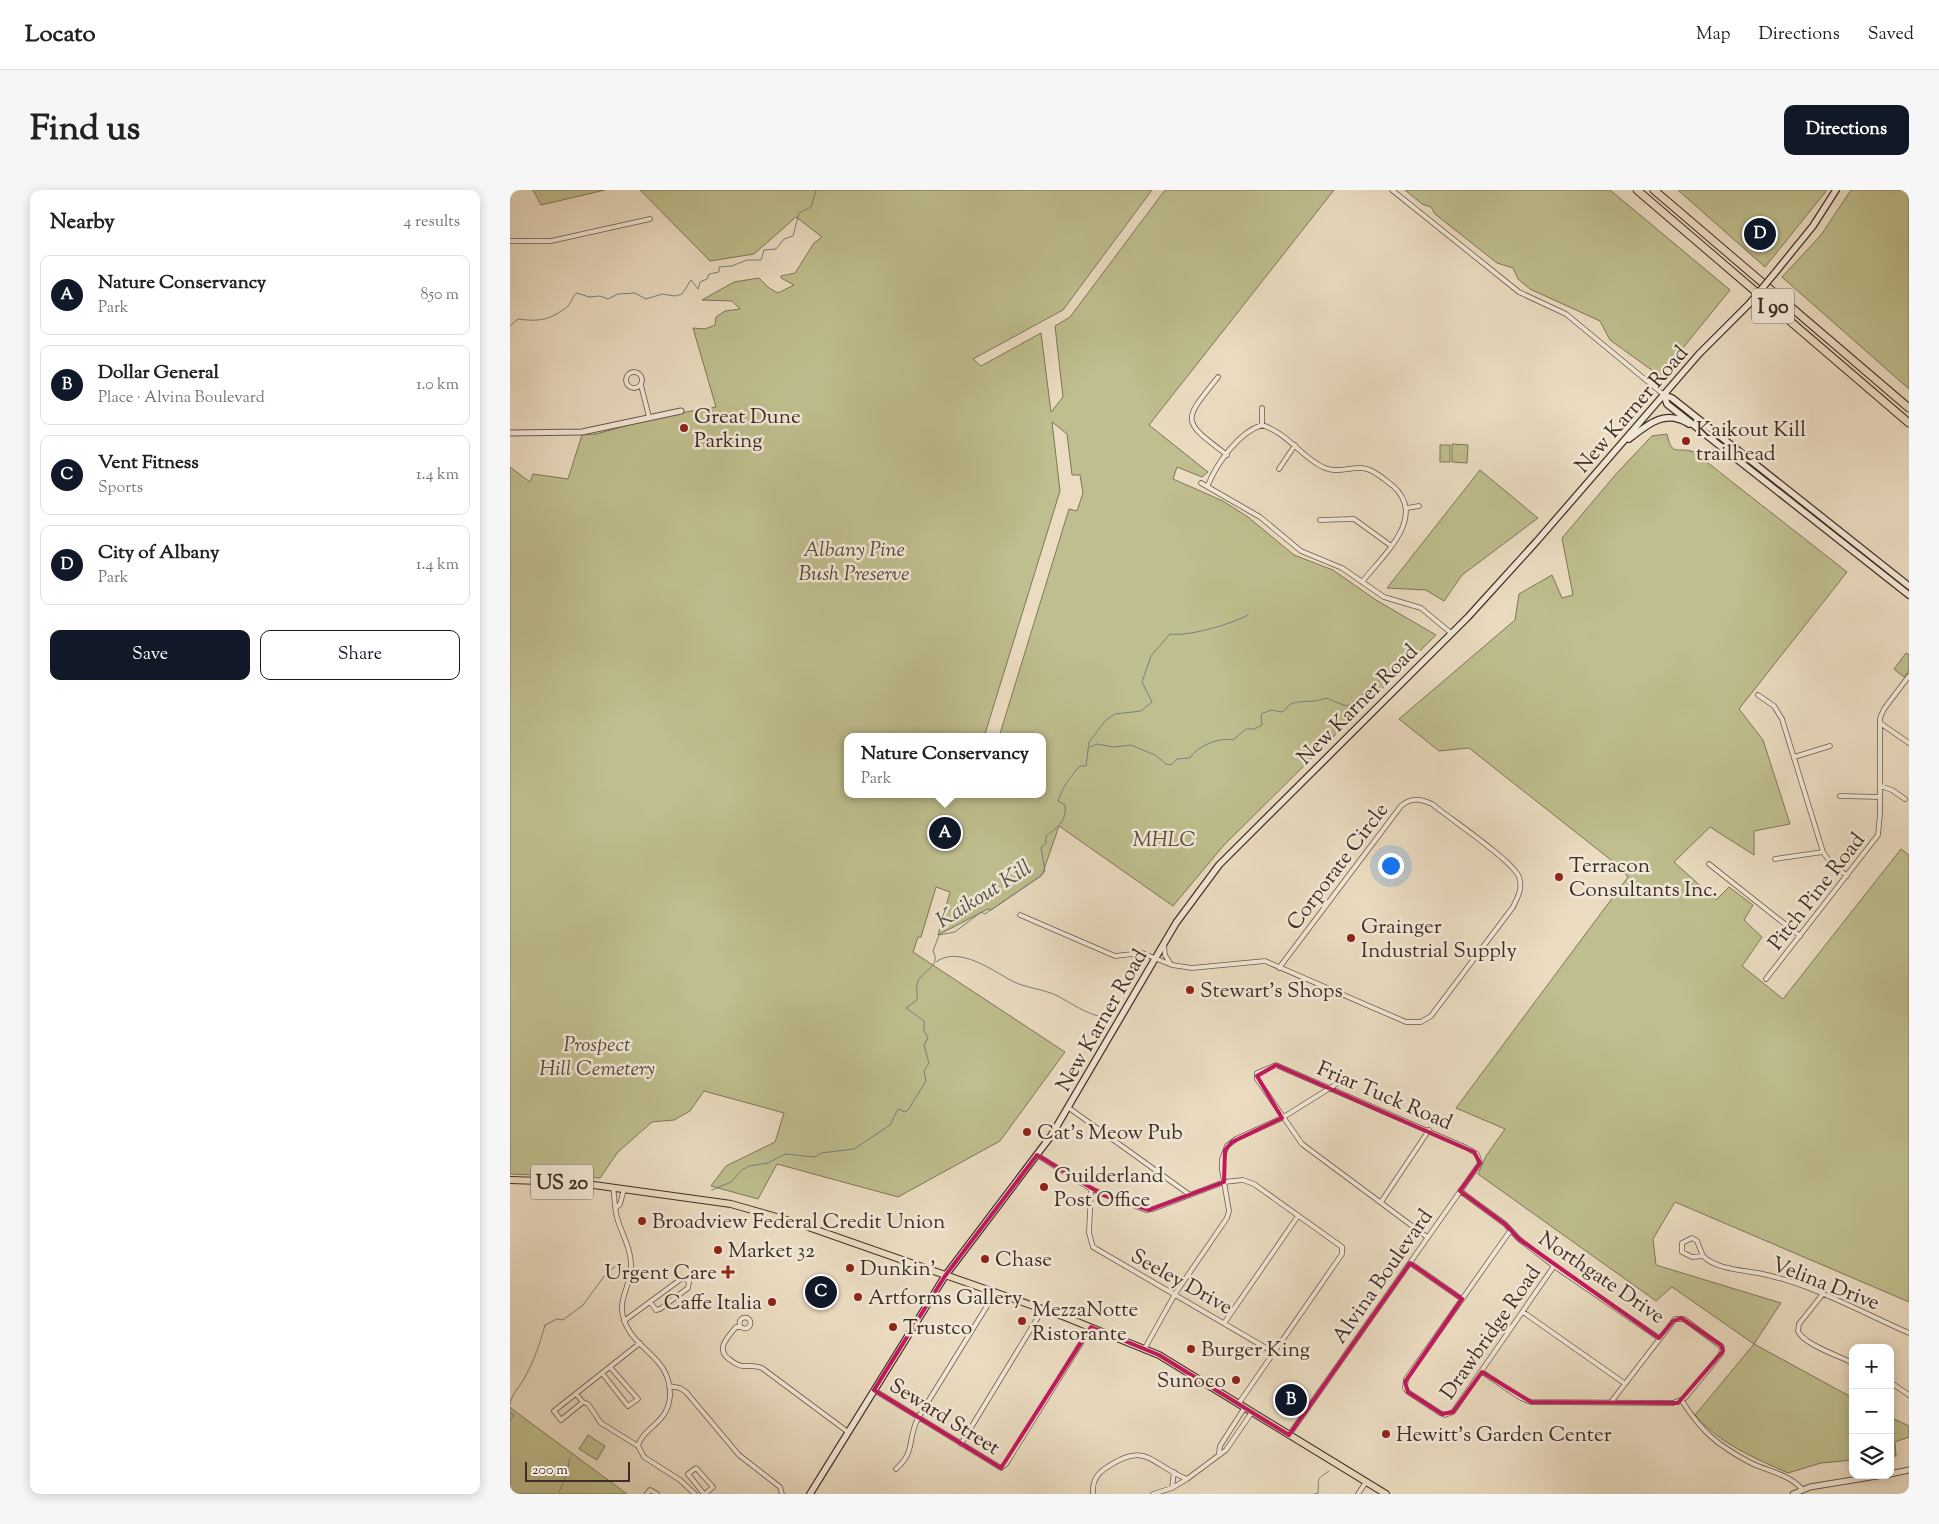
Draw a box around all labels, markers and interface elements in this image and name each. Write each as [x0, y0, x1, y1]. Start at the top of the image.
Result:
text: Locato [25, 18, 96, 52]
text: Map [1696, 22, 1731, 48]
text: Directions [1759, 22, 1840, 48]
text: Saved [1868, 22, 1914, 48]
text: Find us [30, 105, 140, 156]
button: Directions [1784, 105, 1909, 155]
text: Nearby [50, 208, 115, 238]
text: 4 results [404, 211, 460, 234]
pin: D [1744, 215, 1776, 253]
text: Nature Conservancy [98, 270, 266, 297]
text: A [61, 284, 74, 307]
text: 850 m [420, 284, 459, 307]
road number: I 90 [1752, 288, 1794, 324]
text: Park [98, 297, 129, 320]
street label: New Karner Road [1569, 340, 1696, 481]
text: Dollar General [98, 360, 219, 387]
text: B [62, 374, 72, 397]
text: 1.0 km [416, 374, 459, 397]
text: Place · Alvina Boulevard [98, 387, 265, 410]
place label: Great Dune Parking [694, 403, 801, 457]
place label: Kaikout Kill trailhead [1696, 416, 1806, 470]
marker: Great Dune Parking [678, 422, 690, 434]
marker: Kaikout Kill trailhead [1680, 435, 1692, 447]
text: Vent Fitness [98, 450, 199, 477]
text: C [61, 464, 73, 487]
text: 1.4 km [416, 464, 459, 487]
text: Sports [98, 477, 143, 500]
park label: Albany Pine Bush Preserve [798, 536, 910, 590]
text: City of Albany [98, 540, 220, 567]
text: D [61, 554, 73, 577]
text: 1.4 km [416, 554, 459, 577]
text: Park [98, 567, 129, 590]
button: Save [50, 630, 250, 680]
button: Share [260, 630, 460, 680]
street label: New Karner Road [1291, 638, 1426, 773]
popup [844, 733, 1046, 798]
text: Nature Conservancy [861, 741, 1029, 768]
text: Park [861, 768, 891, 791]
street label: Corporate Circle [1281, 797, 1397, 937]
pin: A [929, 814, 961, 852]
park label: MHLC [1133, 826, 1195, 856]
street label: Pitch Pine Road [1762, 827, 1873, 957]
place label: Terracon Consultants Inc. [1569, 852, 1718, 906]
water label: Kaikout Kill [930, 853, 1039, 938]
your location [1378, 853, 1404, 879]
marker: Terracon Consultants Inc. [1553, 871, 1565, 883]
place label: Grainger Industrial Supply [1361, 913, 1517, 967]
marker: Grainger Industrial Supply [1345, 932, 1357, 944]
street label: New Karner Road [1050, 944, 1156, 1098]
place label: Stewart's Shops [1200, 977, 1343, 1007]
marker: Stewart's Shops [1184, 984, 1196, 996]
park label: Prospect Hill Cemetery [539, 1031, 655, 1085]
street label: Friar Tuck Road [1312, 1055, 1457, 1139]
place label: Cat's Meow Pub [1037, 1119, 1183, 1149]
marker: Cat's Meow Pub [1021, 1126, 1033, 1138]
place label: Guilderland Post Office [1054, 1162, 1164, 1216]
road number: US 20 [531, 1164, 593, 1200]
marker: Guilderland Post Office [1038, 1181, 1050, 1193]
street label: Alvina Boulevard [1326, 1204, 1441, 1351]
place label: Broadview Federal Credit Union [652, 1208, 946, 1238]
marker: Broadview Federal Credit Union [636, 1215, 648, 1227]
street label: Northgate Drive [1532, 1225, 1670, 1332]
place label: Market 32 [728, 1237, 815, 1267]
street label: Seeley Drive [1125, 1242, 1238, 1323]
marker: Market 32 [712, 1244, 724, 1256]
place label: Chase [995, 1246, 1052, 1276]
street label: Velina Drive [1767, 1251, 1884, 1319]
marker: Chase [979, 1253, 991, 1265]
place label: Dunkin' [860, 1255, 936, 1285]
place label: Urgent Care [605, 1259, 717, 1289]
street label: Drawbridge Road [1434, 1260, 1549, 1406]
marker: Dunkin' [844, 1262, 856, 1274]
marker: Urgent Care [721, 1265, 735, 1279]
pin: C [805, 1273, 837, 1311]
place label: Artforms Gallery [868, 1284, 1023, 1314]
place label: Caffe Italia [664, 1289, 762, 1319]
marker: Artforms Gallery [852, 1291, 864, 1303]
marker: Caffe Italia [766, 1296, 778, 1308]
place label: MezzaNotte Ristorante [1032, 1296, 1138, 1350]
place label: Trustco [903, 1314, 972, 1344]
marker: MezzaNotte Ristorante [1016, 1315, 1028, 1327]
marker: Trustco [887, 1321, 899, 1333]
place label: Burger King [1201, 1336, 1310, 1366]
marker: Burger King [1185, 1343, 1197, 1355]
map controls [1849, 1344, 1894, 1479]
button: + [1849, 1344, 1894, 1389]
place label: Sunoco [1157, 1367, 1226, 1397]
street label: Seward Street [883, 1372, 1005, 1464]
marker: Sunoco [1230, 1374, 1242, 1386]
pin: B [1275, 1381, 1307, 1419]
button: − [1849, 1389, 1894, 1434]
place label: Hewitt's Garden Center [1396, 1421, 1612, 1451]
marker: Hewitt's Garden Center [1380, 1428, 1392, 1440]
button: layers [1849, 1434, 1894, 1479]
scale bar [525, 1459, 630, 1482]
text: 200 m [532, 1461, 568, 1481]

